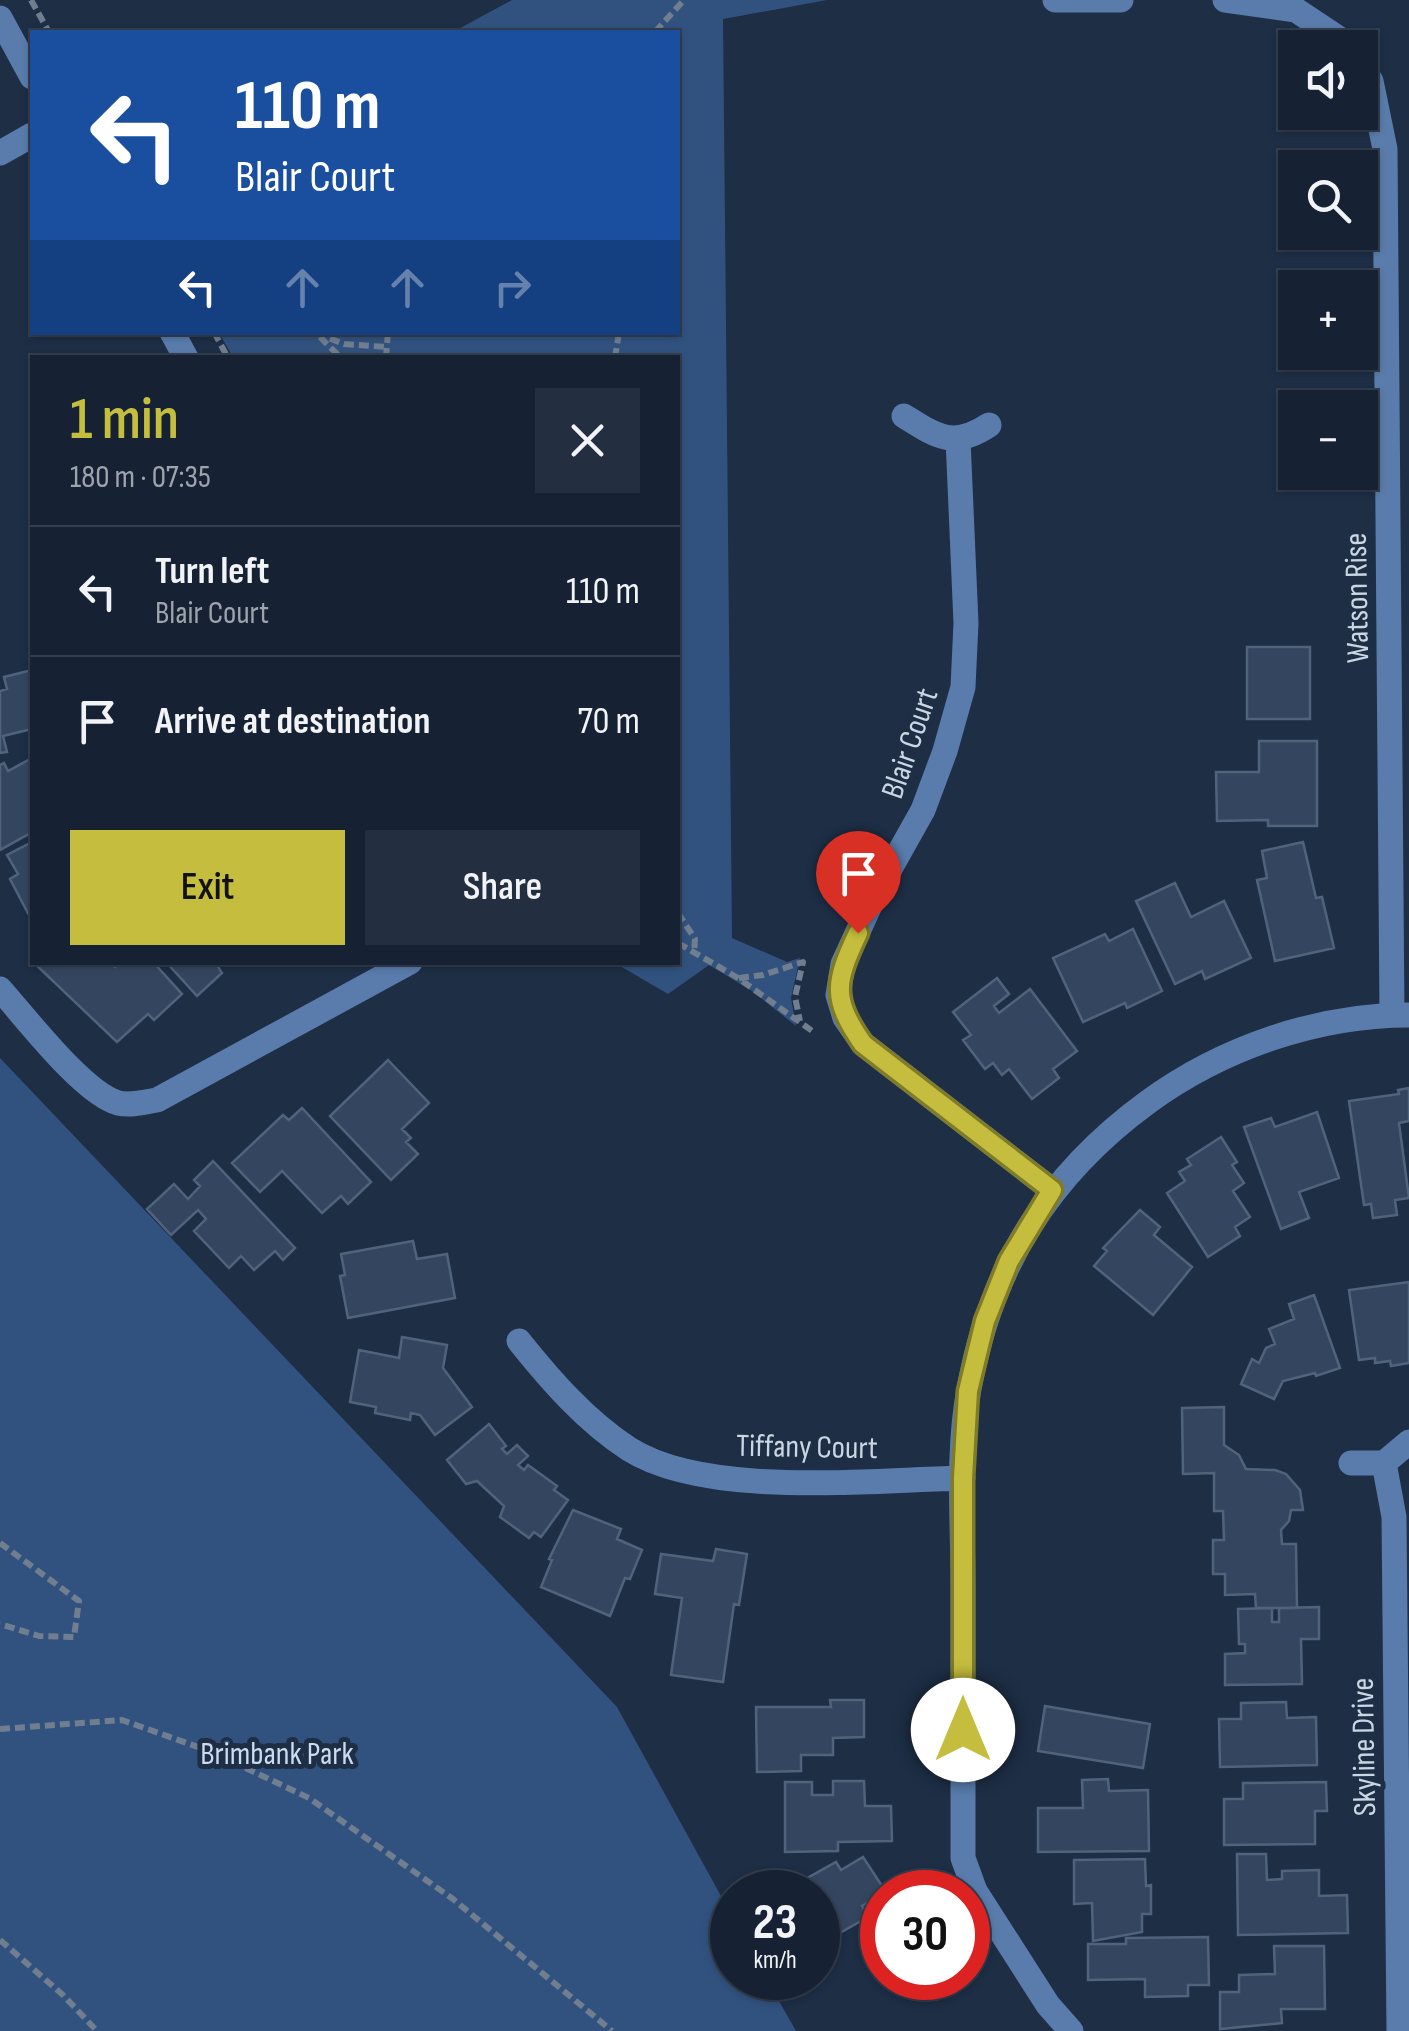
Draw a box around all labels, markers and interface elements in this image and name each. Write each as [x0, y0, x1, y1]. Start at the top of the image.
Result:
map controls [1278, 30, 1378, 490]
button: sound [1278, 30, 1378, 130]
text: 110 m [235, 65, 381, 149]
icon: left [70, 70, 200, 200]
text: Blair Court [235, 150, 395, 205]
button: search [1278, 150, 1378, 250]
icon: left [170, 260, 225, 315]
icon: ahead [275, 260, 330, 315]
icon: ahead [380, 260, 435, 315]
icon: right [485, 260, 540, 315]
button: + [1278, 270, 1378, 370]
text: 1 min [70, 384, 179, 456]
button: close [535, 388, 640, 493]
button: − [1278, 390, 1378, 490]
text: 180 m · 07:35 [70, 458, 211, 497]
street label: Watson Rise [1337, 532, 1378, 664]
text: Turn left [155, 549, 269, 594]
icon: left [70, 564, 125, 619]
text: 110 m [566, 569, 640, 614]
text: Blair Court [155, 594, 269, 633]
street label: Blair Court [873, 683, 947, 804]
icon: arrive [70, 694, 125, 749]
text: Arrive at destination [155, 699, 430, 744]
text: 70 m [578, 699, 640, 744]
button: Exit [70, 830, 345, 945]
button: Share [365, 830, 640, 945]
pin [816, 831, 901, 934]
icon: arrive [831, 846, 886, 901]
street label: Tiffany Court [736, 1427, 878, 1468]
street label: Skyline Drive [1344, 1677, 1385, 1816]
position arrow [911, 1678, 1015, 1782]
park label: Brimbank Park [200, 1735, 354, 1774]
speed limit sign: 30 [860, 1870, 990, 2000]
text: 23 [753, 1893, 797, 1953]
text: km/h [753, 1945, 797, 1976]

